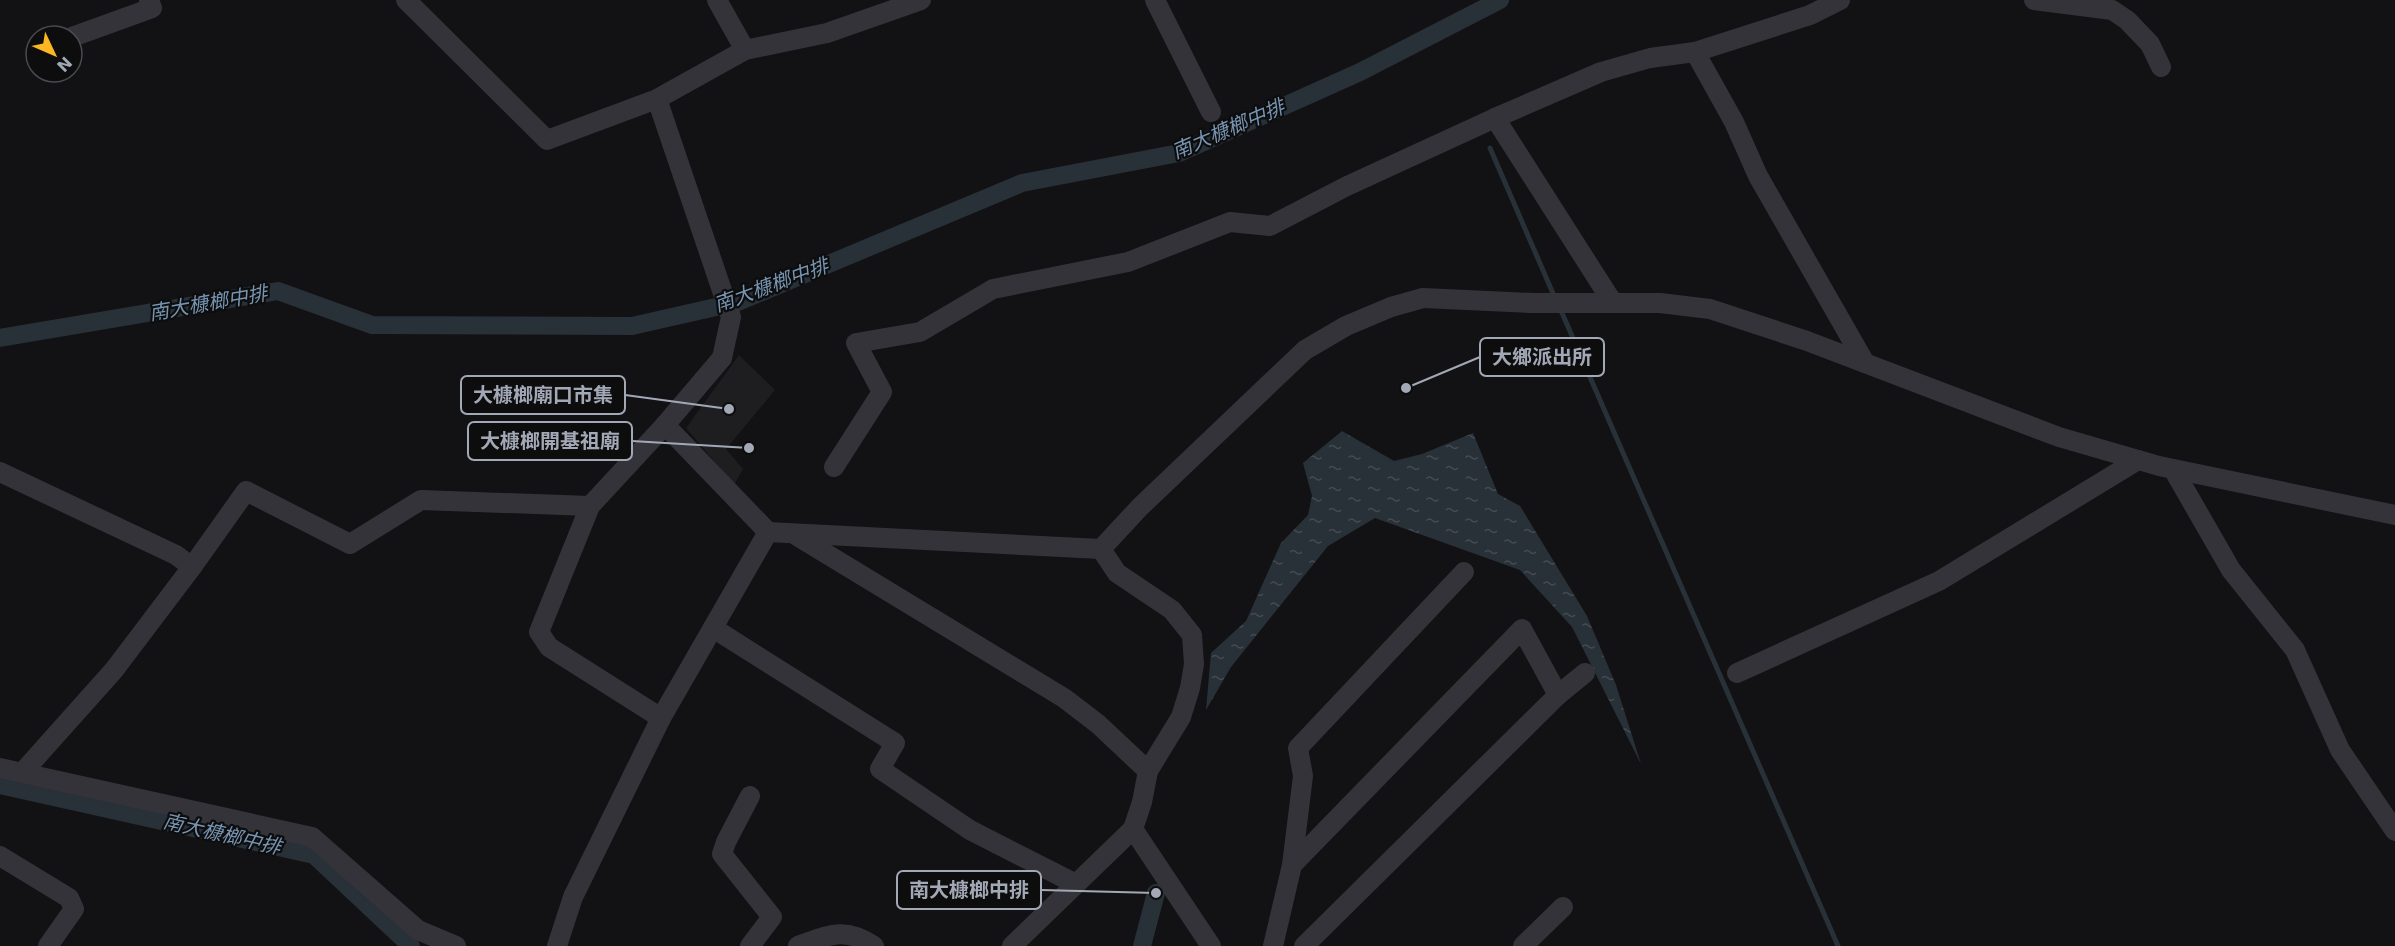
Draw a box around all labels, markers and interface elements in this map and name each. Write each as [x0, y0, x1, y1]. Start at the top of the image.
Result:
north arrow [24, 24, 84, 84]
text: N [53, 53, 76, 75]
water label: 南大槺榔中排 [1168, 93, 1291, 163]
water label: 南大槺榔中排 [711, 252, 834, 317]
water label: 南大槺榔中排 [147, 280, 272, 325]
callout: 大鄉派出所 [1480, 338, 1604, 376]
text: 大鄉派出所 [1492, 345, 1592, 369]
callout: 大槺榔廟口市集 [461, 376, 625, 414]
text: 大槺榔廟口市集 [473, 383, 613, 407]
callout: 大槺榔開基祖廟 [468, 422, 632, 460]
text: 大槺榔開基祖廟 [480, 429, 620, 453]
water label: 南大槺榔中排 [161, 809, 286, 860]
callout: 南大槺榔中排 [897, 871, 1041, 909]
text: 南大槺榔中排 [909, 878, 1029, 902]

